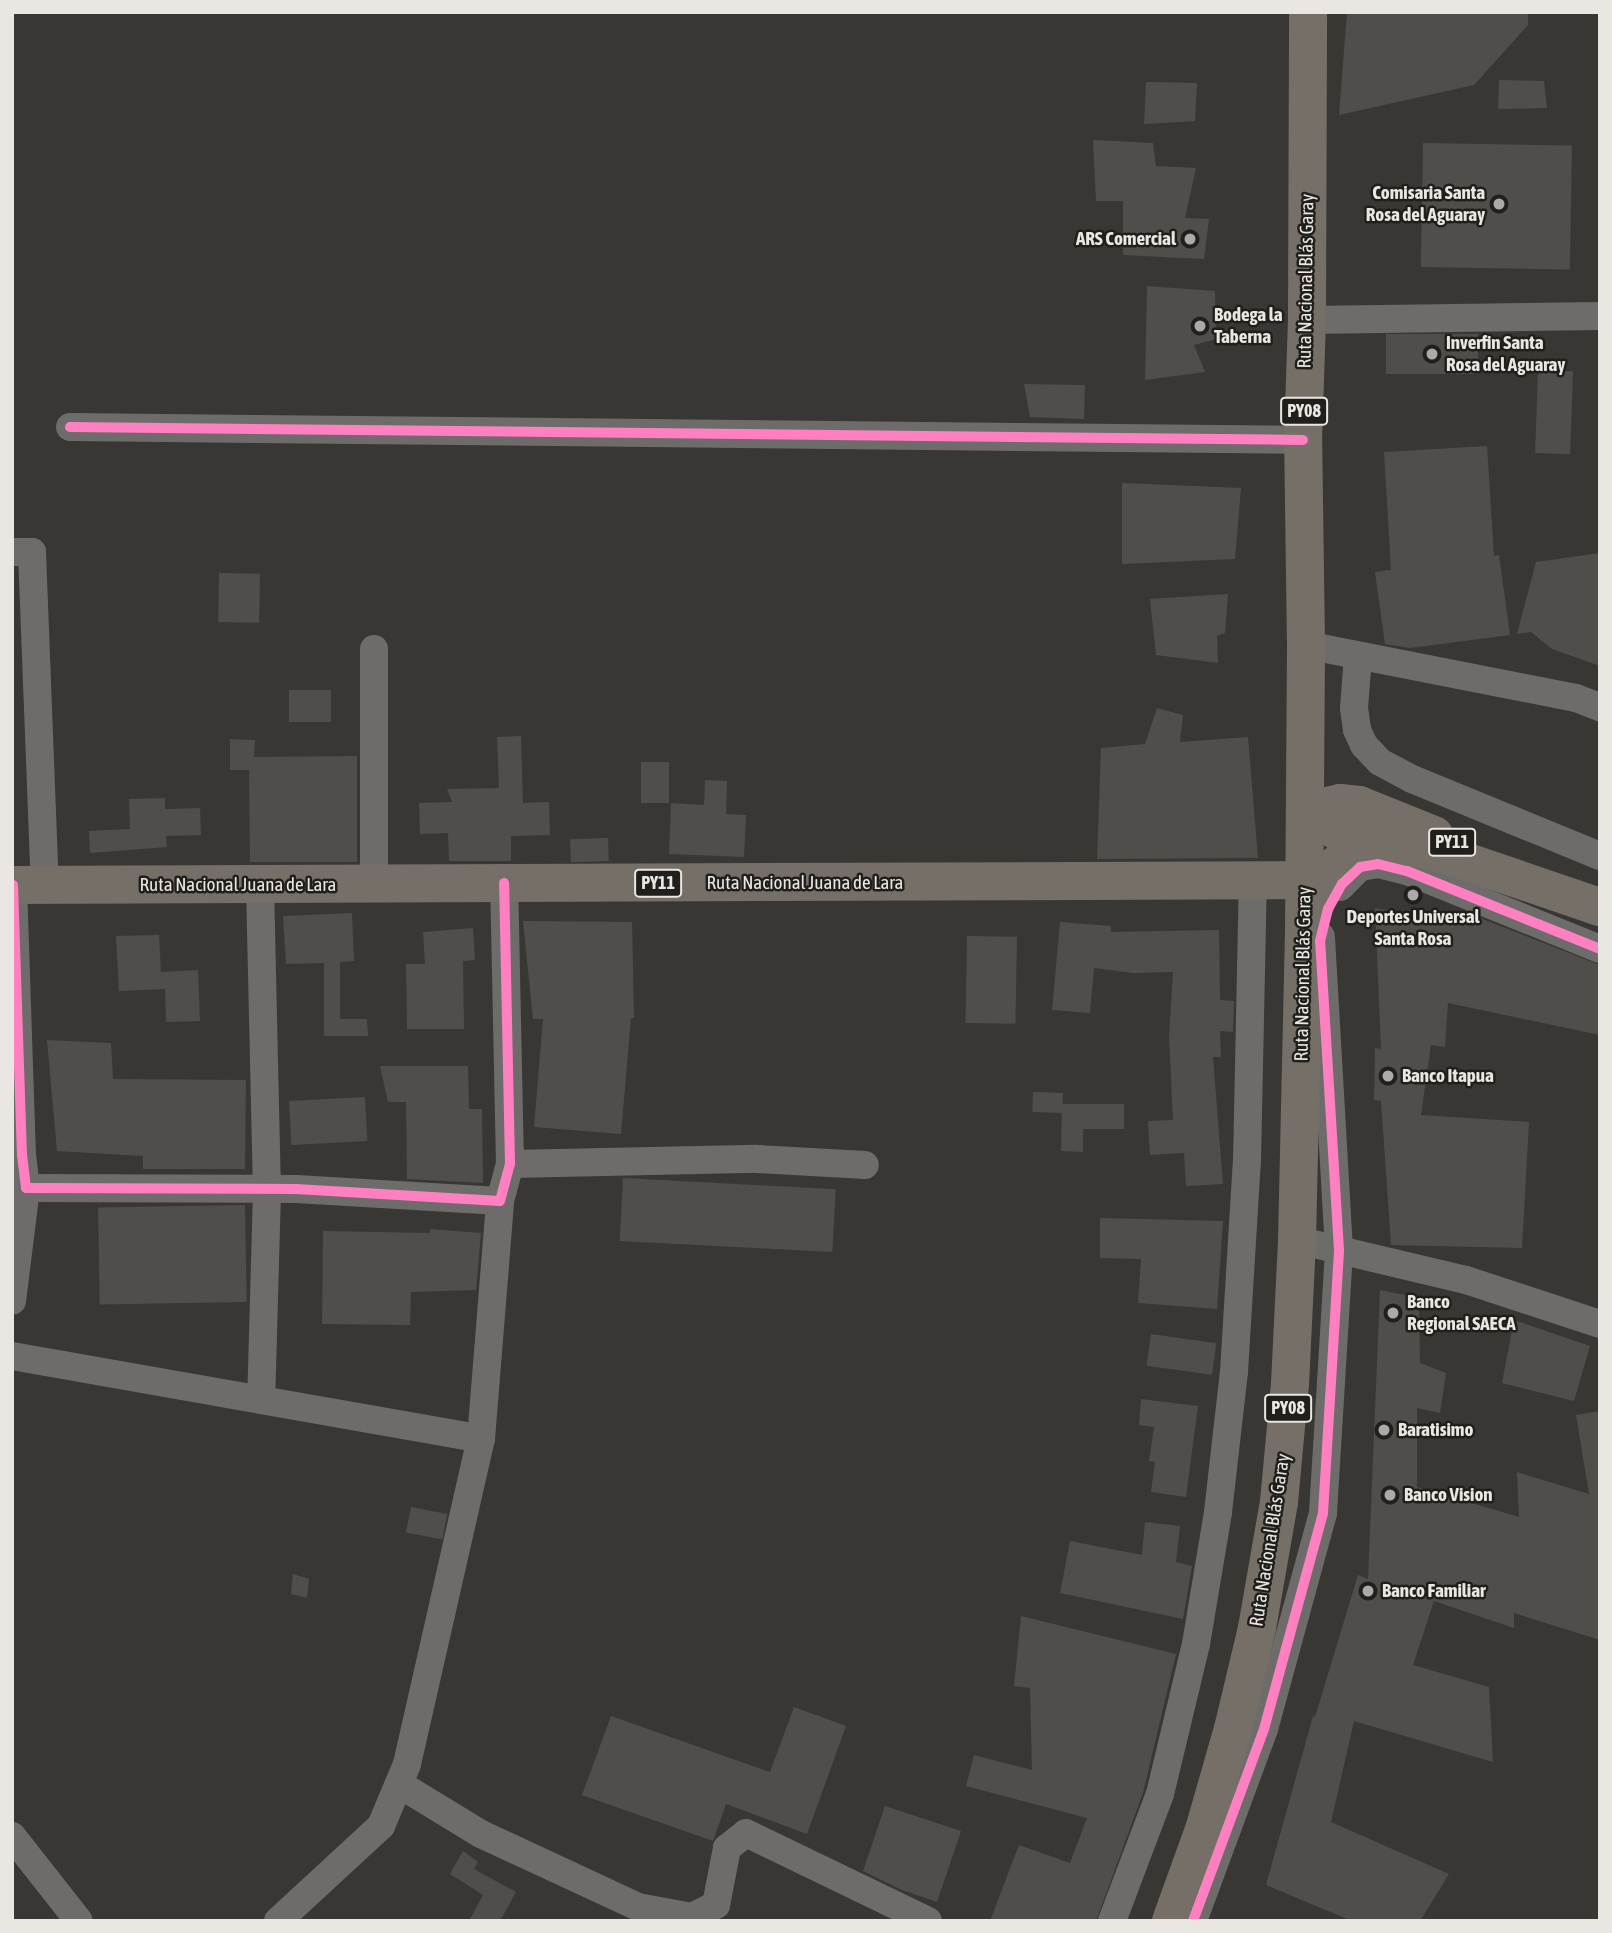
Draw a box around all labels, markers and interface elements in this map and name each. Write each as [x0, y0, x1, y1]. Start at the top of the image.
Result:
place label: Comisaria Santa Rosa del Aguaray [1366, 182, 1485, 226]
street label: Ruta Nacional Blás Garay [1293, 193, 1319, 369]
marker: Comisaria Santa Rosa del Aguaray [1491, 196, 1507, 212]
place label: ARS Comercial [1076, 228, 1176, 250]
marker: ARS Comercial [1182, 231, 1198, 247]
place label: Bodega la Taberna [1214, 304, 1283, 348]
marker: Bodega la Taberna [1192, 318, 1208, 334]
place label: Inverfin Santa Rosa del Aguaray [1446, 332, 1565, 376]
marker: Inverfin Santa Rosa del Aguaray [1424, 346, 1440, 362]
road number: PY08 [1280, 396, 1328, 426]
road number: PY11 [1428, 828, 1476, 856]
road number: PY11 [634, 868, 682, 898]
street label: Ruta Nacional Juana de Lara [707, 872, 903, 894]
street label: Ruta Nacional Juana de Lara [140, 874, 336, 896]
street label: Ruta Nacional Blás Garay [1290, 886, 1316, 1062]
marker: Deportes Universal Santa Rosa [1405, 887, 1421, 903]
place label: Deportes Universal Santa Rosa [1346, 906, 1480, 950]
place label: Banco Itapua [1402, 1065, 1494, 1087]
marker: Banco Itapua [1380, 1068, 1396, 1084]
place label: Banco Regional SAECA [1407, 1291, 1516, 1335]
marker: Banco Regional SAECA [1385, 1305, 1401, 1321]
road number: PY08 [1264, 1394, 1312, 1422]
place label: Baratisimo [1398, 1419, 1473, 1441]
marker: Baratisimo [1376, 1422, 1392, 1438]
street label: Ruta Nacional Blás Garay [1245, 1452, 1295, 1628]
place label: Banco Vision [1404, 1484, 1493, 1506]
marker: Banco Vision [1382, 1487, 1398, 1503]
place label: Banco Familiar [1382, 1580, 1486, 1602]
marker: Banco Familiar [1360, 1583, 1376, 1599]

